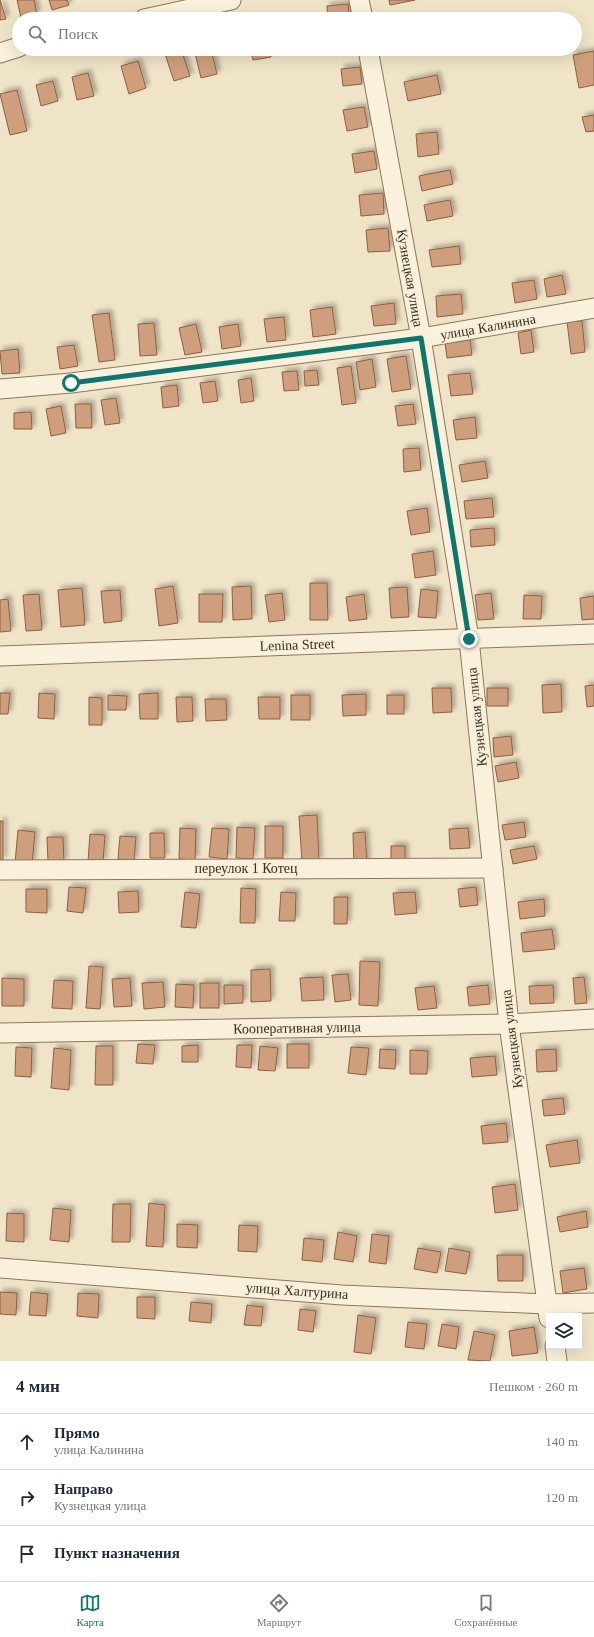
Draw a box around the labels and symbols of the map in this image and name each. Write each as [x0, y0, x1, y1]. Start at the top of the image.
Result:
street label: Кузнецкая улица [394, 228, 426, 329]
street label: улица Калинина [439, 311, 538, 343]
route start [62, 374, 80, 392]
route end [460, 630, 478, 648]
street label: Lenina Street [259, 636, 335, 654]
street label: Кузнецкая улица [464, 666, 490, 767]
street label: переулок 1 Котец [194, 861, 298, 876]
street label: Кузнецкая улица [498, 988, 525, 1089]
street label: Кооперативная улица [233, 1019, 362, 1037]
street label: улица Халтурина [245, 1280, 349, 1302]

